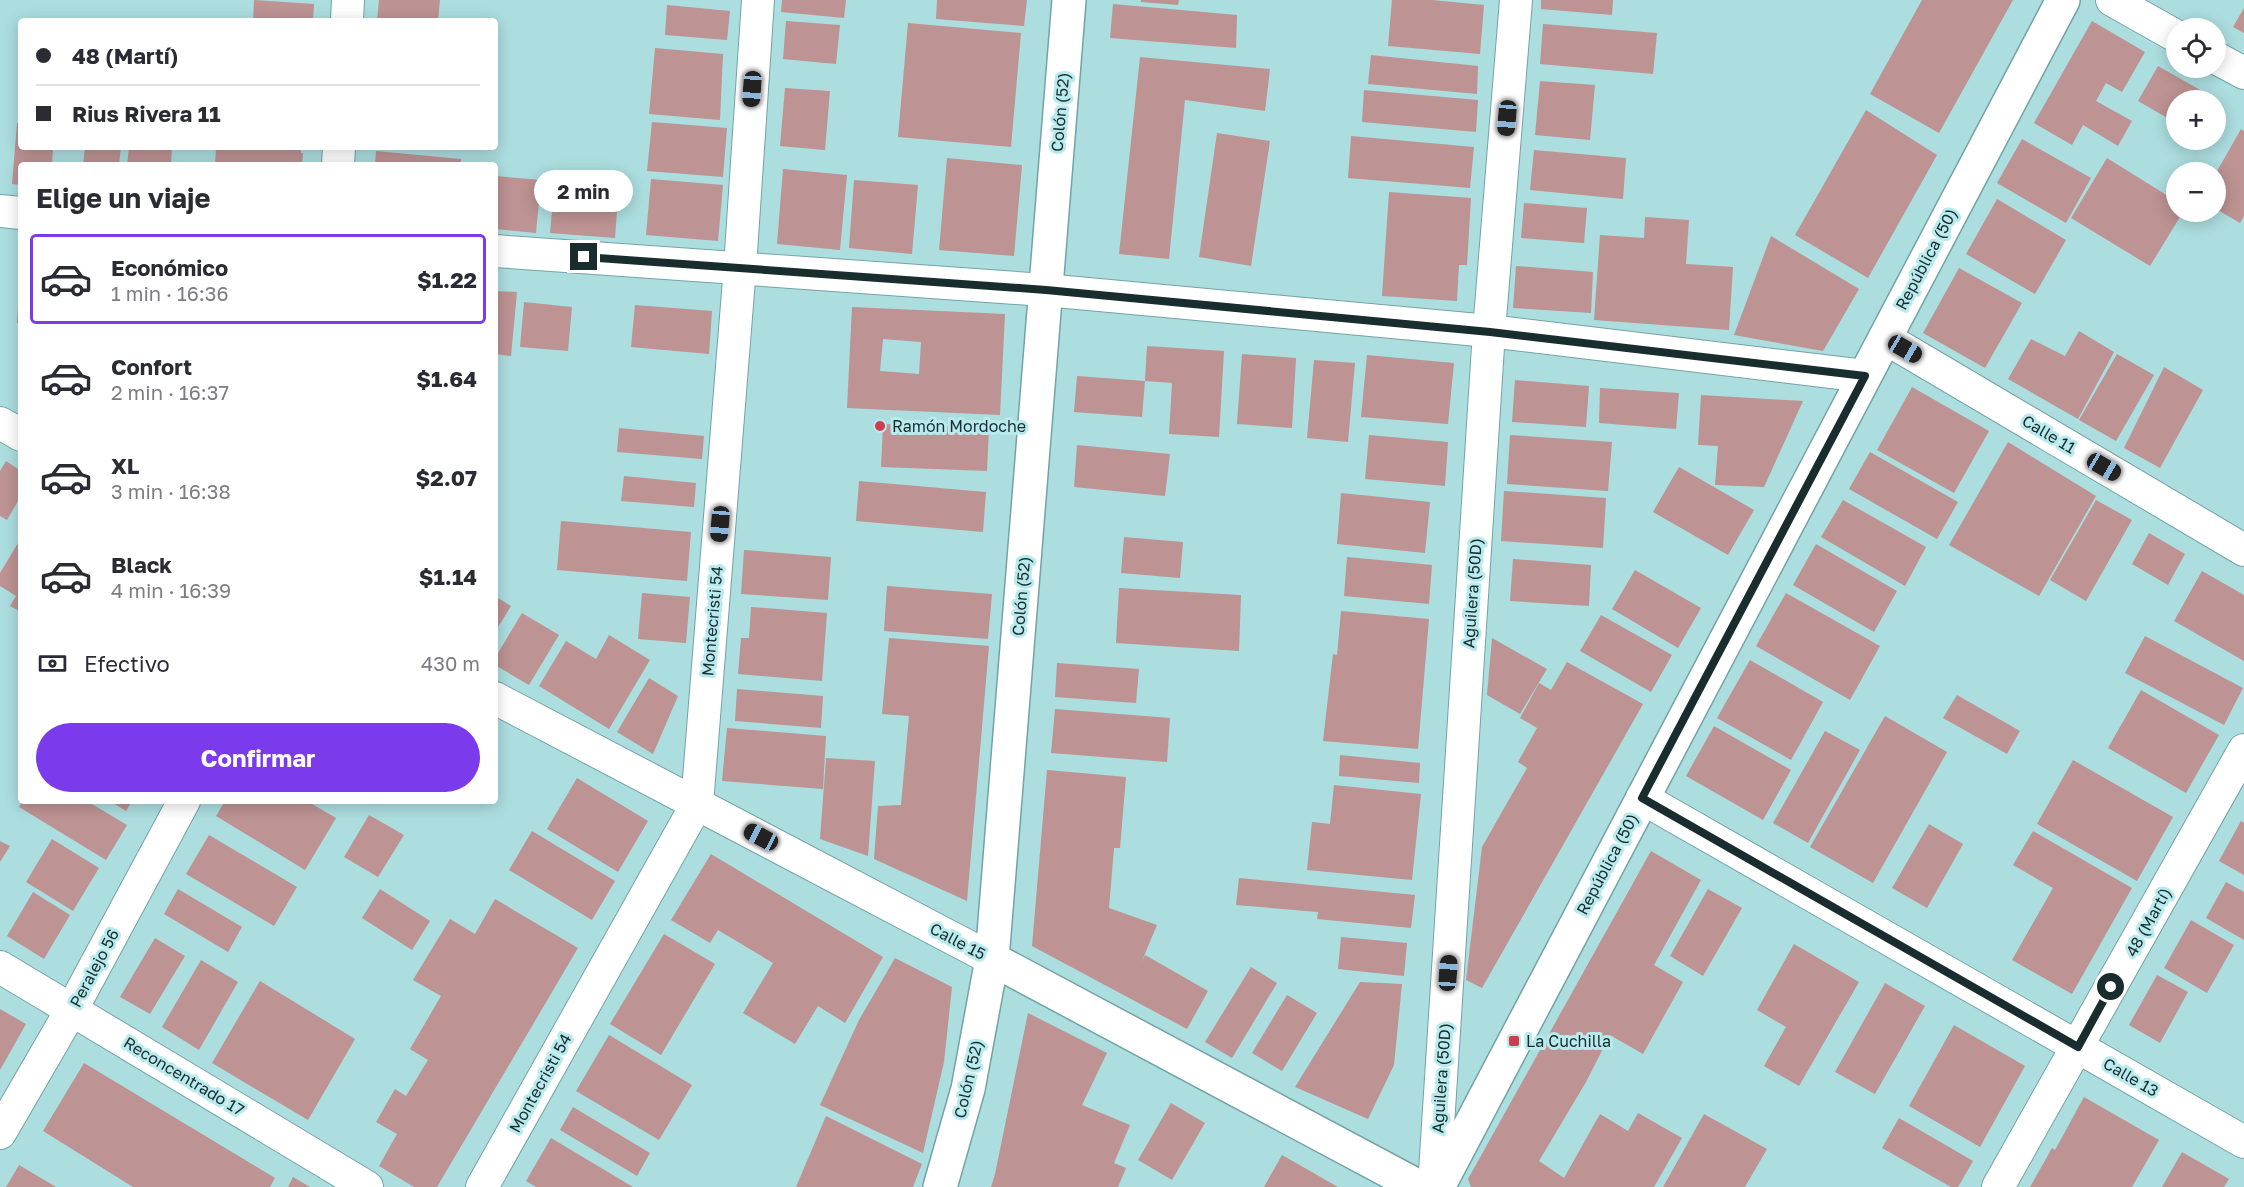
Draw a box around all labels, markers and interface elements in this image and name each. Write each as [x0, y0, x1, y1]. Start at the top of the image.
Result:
map controls [2166, 18, 2226, 222]
button: locate [2166, 18, 2226, 78]
text: 48 (Martí) [72, 42, 178, 69]
car [742, 70, 762, 108]
street label: Colón (52) [1047, 71, 1073, 153]
button: + [2166, 90, 2226, 150]
car [1496, 99, 1518, 137]
text: Rius Rivera 11 [72, 100, 220, 127]
button: − [2166, 162, 2226, 222]
callout: 2 min [534, 170, 634, 212]
text: 2 min [557, 179, 610, 203]
text: Elige un viaje [36, 182, 210, 214]
street label: República (50) [1891, 205, 1961, 313]
route end [570, 243, 597, 270]
icon: car [39, 252, 93, 306]
text: Económico [111, 254, 228, 281]
text: $1.22 [417, 266, 477, 293]
text: 1 min · 16:36 [111, 281, 229, 305]
car [1885, 332, 1925, 366]
icon: car [39, 351, 93, 405]
text: Confort [111, 353, 192, 380]
text: $1.64 [416, 365, 477, 392]
text: 2 min · 16:37 [111, 380, 229, 404]
street label: Calle 11 [2019, 410, 2080, 458]
place label: Ramón Mordoche [892, 416, 1026, 436]
marker: Ramón Mordoche [873, 419, 887, 433]
icon: car [39, 450, 93, 504]
car [2084, 450, 2124, 484]
text: XL [111, 452, 139, 479]
text: $2.07 [416, 464, 477, 491]
text: 3 min · 16:38 [111, 479, 231, 503]
car [709, 505, 731, 543]
street label: Aguilera (50D) [1458, 537, 1486, 649]
icon: car [39, 549, 93, 603]
text: Black [111, 551, 172, 578]
street label: Colón (52) [1008, 555, 1034, 637]
text: $1.14 [419, 563, 477, 590]
street label: Montecristi 54 [697, 565, 727, 677]
text: 4 min · 16:39 [111, 578, 231, 602]
icon: cash [36, 647, 69, 680]
text: Efectivo [84, 650, 170, 677]
text: 430 m [421, 651, 480, 675]
button: Confirmar [36, 723, 480, 792]
street label: República (50) [1572, 810, 1642, 918]
car [741, 821, 781, 853]
street label: 48 (Martí) [2121, 884, 2175, 960]
street label: Calle 15 [927, 918, 989, 964]
street label: Peralejo 56 [65, 925, 123, 1011]
car [1438, 954, 1458, 992]
route start [2097, 973, 2124, 1000]
street label: Aguilera (50D) [1427, 1022, 1455, 1134]
street label: Montecristi 54 [505, 1030, 575, 1136]
place label: La Cuchilla [1526, 1031, 1611, 1051]
street label: Reconcentrado 17 [120, 1032, 248, 1120]
marker: La Cuchilla [1507, 1034, 1521, 1048]
street label: Colón (52) [949, 1038, 987, 1120]
street label: Calle 13 [2100, 1053, 2162, 1101]

